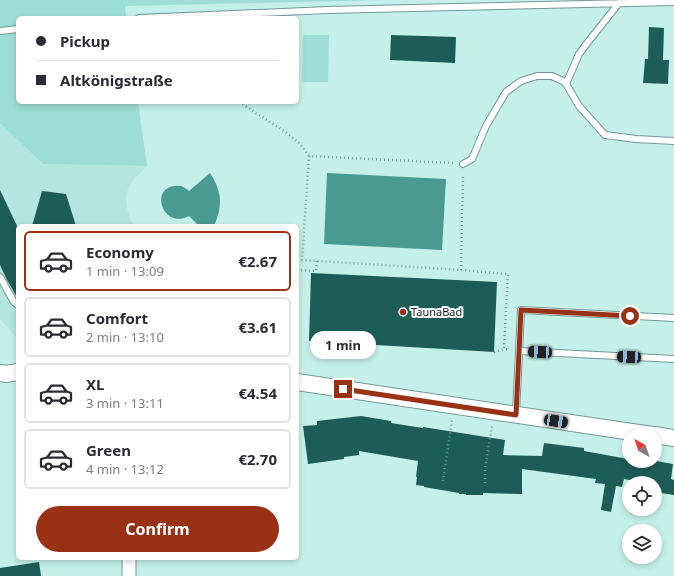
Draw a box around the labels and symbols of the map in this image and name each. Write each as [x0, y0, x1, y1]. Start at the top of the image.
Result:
place label: TaunaBad [411, 304, 462, 319]
marker: TaunaBad [398, 307, 408, 317]
route start [621, 307, 639, 325]
callout: 1 min [310, 331, 376, 359]
car [528, 345, 552, 359]
car [617, 350, 641, 364]
route end [334, 380, 352, 398]
car [543, 413, 569, 429]
north arrow [622, 428, 662, 468]

